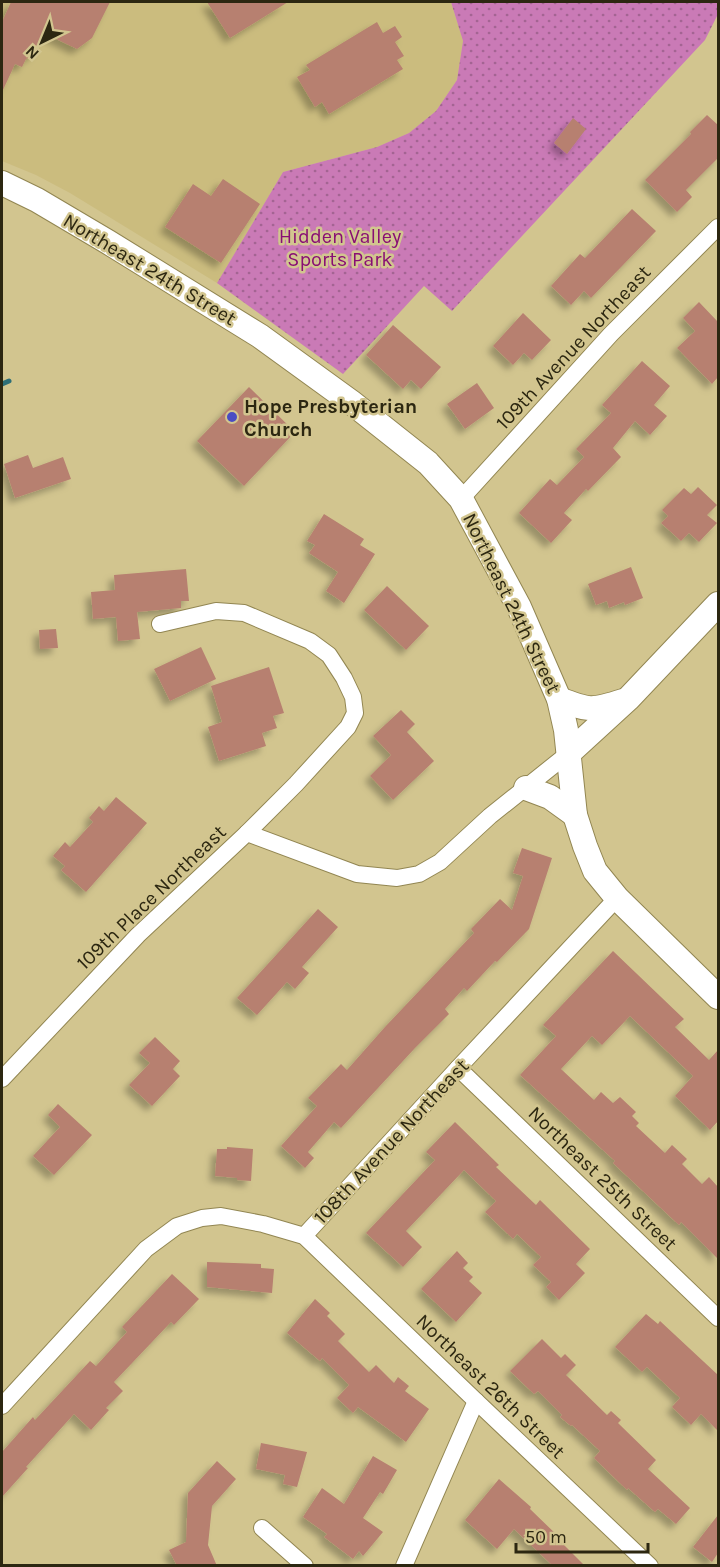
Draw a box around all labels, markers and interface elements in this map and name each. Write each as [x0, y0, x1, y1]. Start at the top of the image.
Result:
north arrow [12, 12, 72, 72]
text: N [21, 42, 43, 63]
street label: Northeast 24th Street [59, 209, 241, 330]
park label: Hidden Valley Sports Park [279, 225, 401, 271]
street label: 109th Avenue Northeast [491, 260, 656, 434]
place label: Hope Presbyterian Church [244, 395, 417, 441]
marker: Hope Presbyterian Church [225, 410, 239, 424]
street label: Northeast 24th Street [458, 509, 565, 697]
street label: 109th Place Northeast [72, 820, 231, 974]
street label: 108th Avenue Northeast [309, 1054, 474, 1228]
street label: Northeast 25th Street [524, 1101, 682, 1256]
street label: Northeast 26th Street [412, 1309, 570, 1464]
scale bar [516, 1516, 648, 1554]
text: 50 m [525, 1526, 567, 1548]

